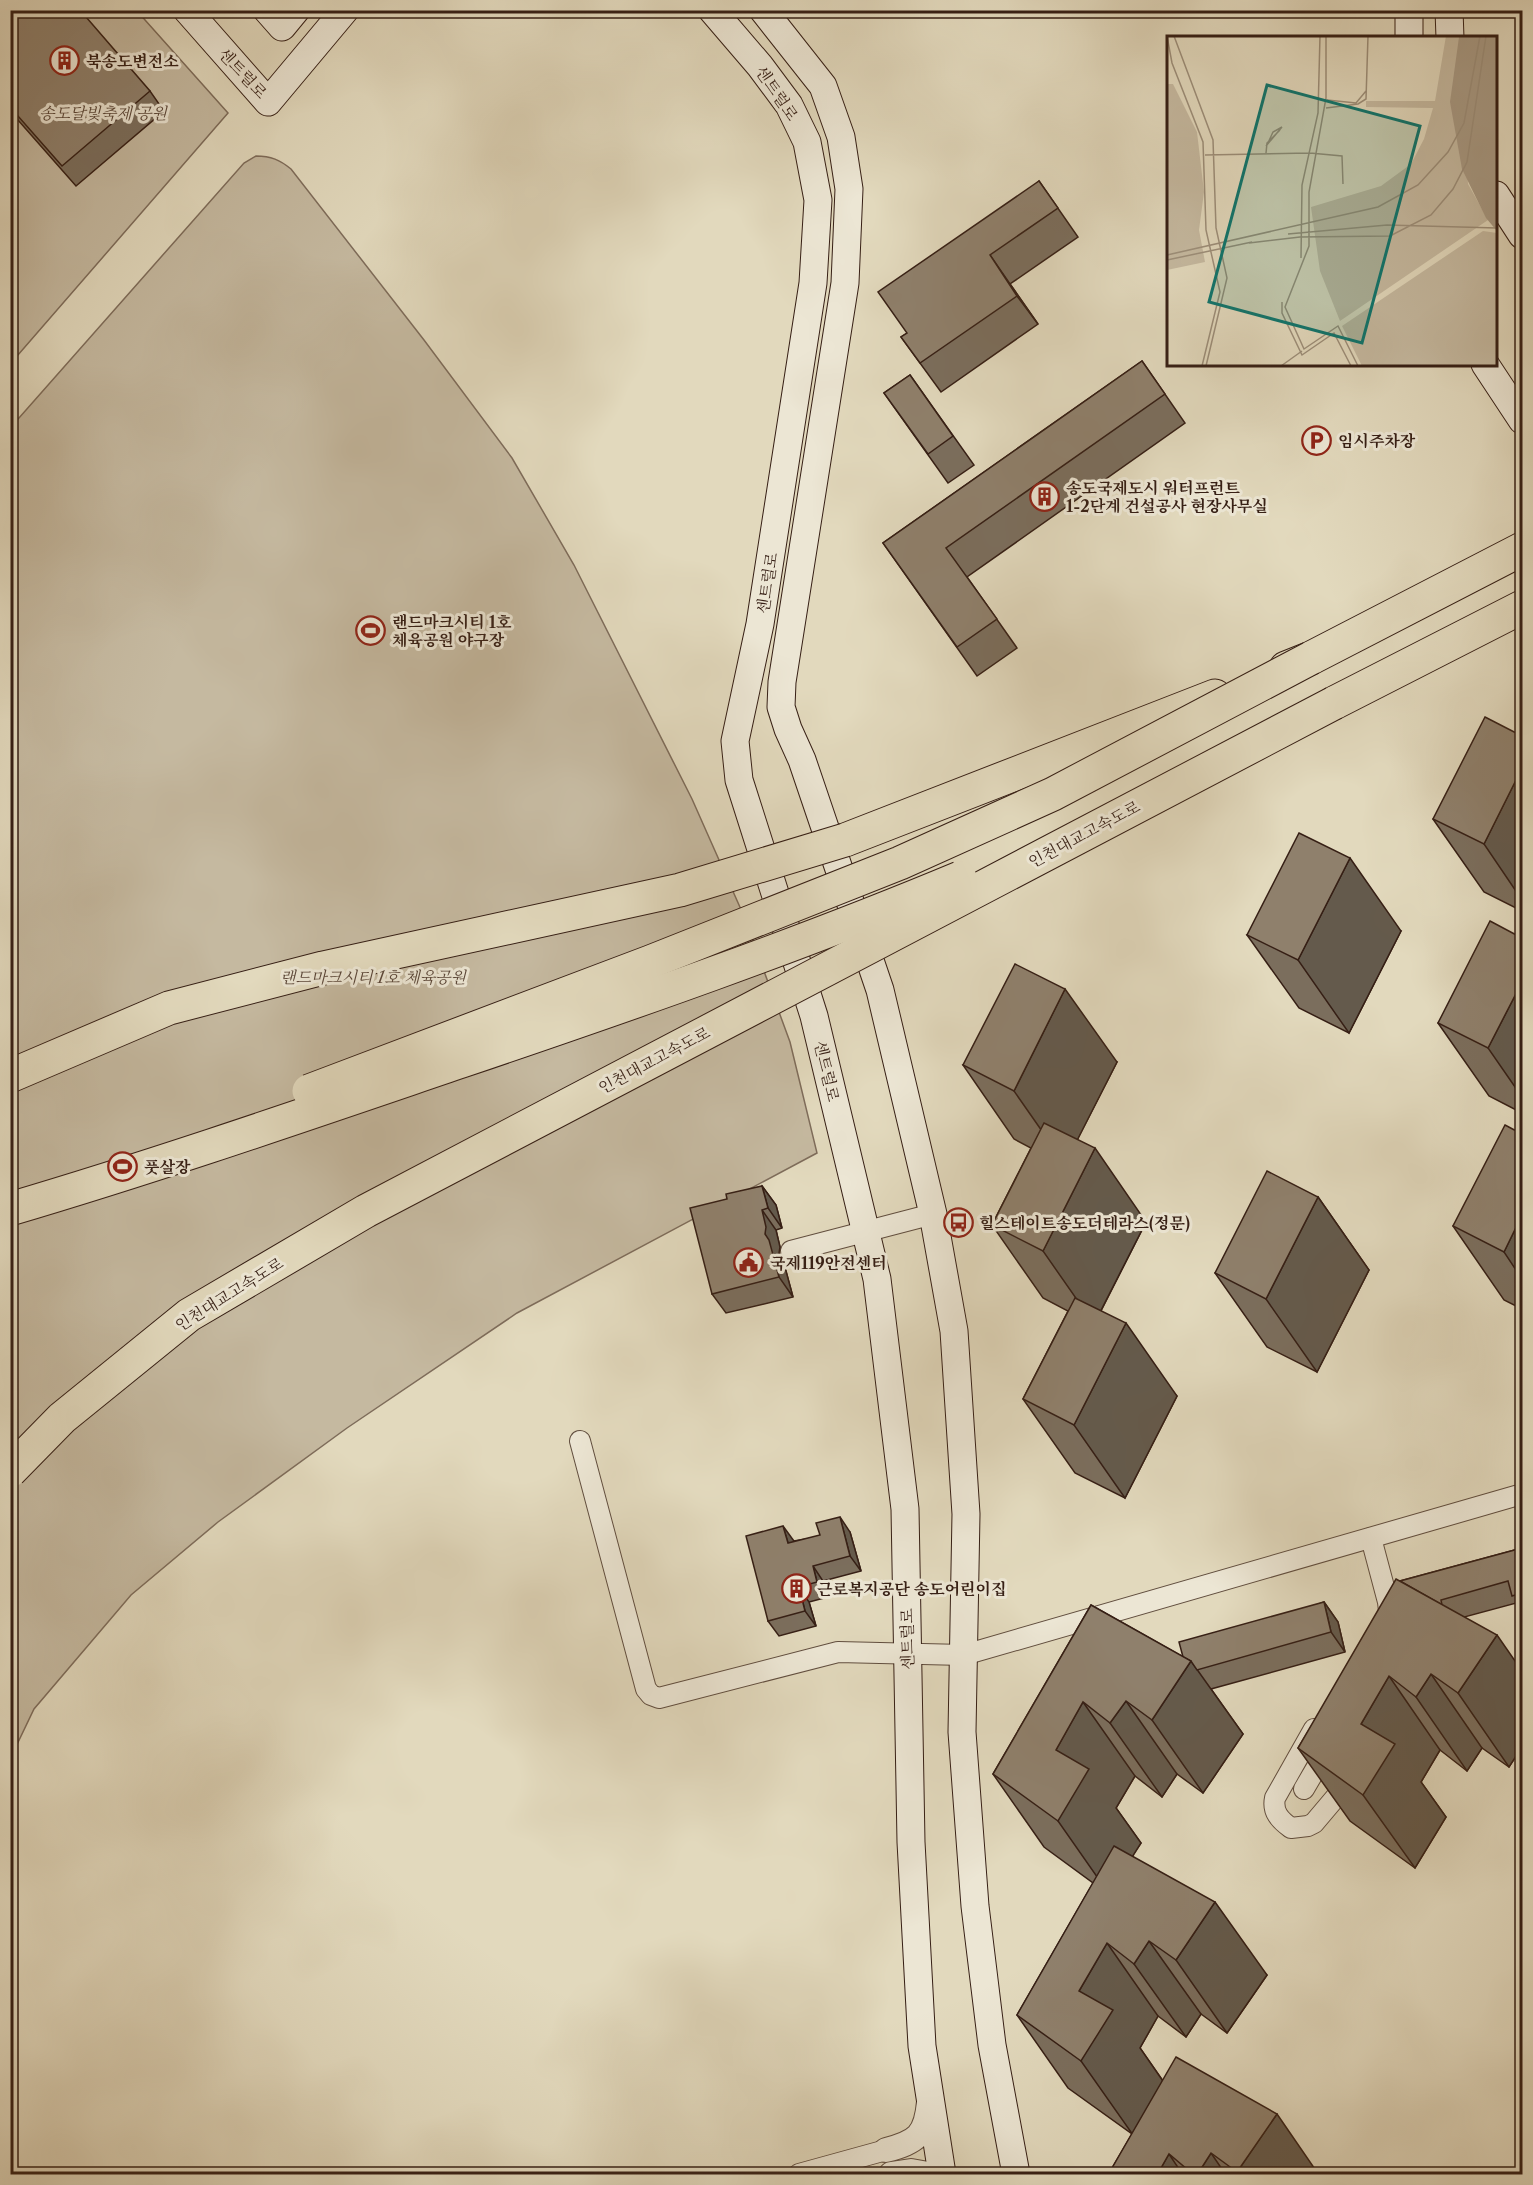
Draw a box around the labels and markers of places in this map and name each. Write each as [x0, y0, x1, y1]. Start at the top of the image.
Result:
building icon: 북송도변전소 [49, 45, 81, 77]
place label: 북송도변전소 [86, 51, 179, 71]
parking icon: 임시주차장 [1301, 425, 1333, 457]
place label: 임시주차장 [1338, 431, 1416, 451]
place label: 송도국제도시 워터프런트 1-2단계 건설공사 현장사무실 [1066, 478, 1268, 516]
building icon: 송도국제도시 워터프런트 1-2단계 건설공사 현장사무실 [1029, 481, 1061, 513]
place label: 랜드마크시티 1호 체육공원 야구장 [392, 612, 512, 650]
sports icon: 랜드마크시티 1호 체육공원 야구장 [355, 615, 387, 647]
sports icon: 풋살장 [107, 1151, 139, 1183]
place label: 풋살장 [144, 1157, 191, 1177]
bus stop icon: 힐스테이트송도더테라스(정문) [942, 1207, 974, 1239]
place label: 힐스테이트송도더테라스(정문) [979, 1213, 1190, 1233]
public building icon: 국제119안전센터 [733, 1247, 765, 1279]
place label: 국제119안전센터 [770, 1253, 887, 1273]
building icon: 근로복지공단 송도어린이집 [780, 1573, 812, 1605]
place label: 근로복지공단 송도어린이집 [817, 1579, 1006, 1599]

